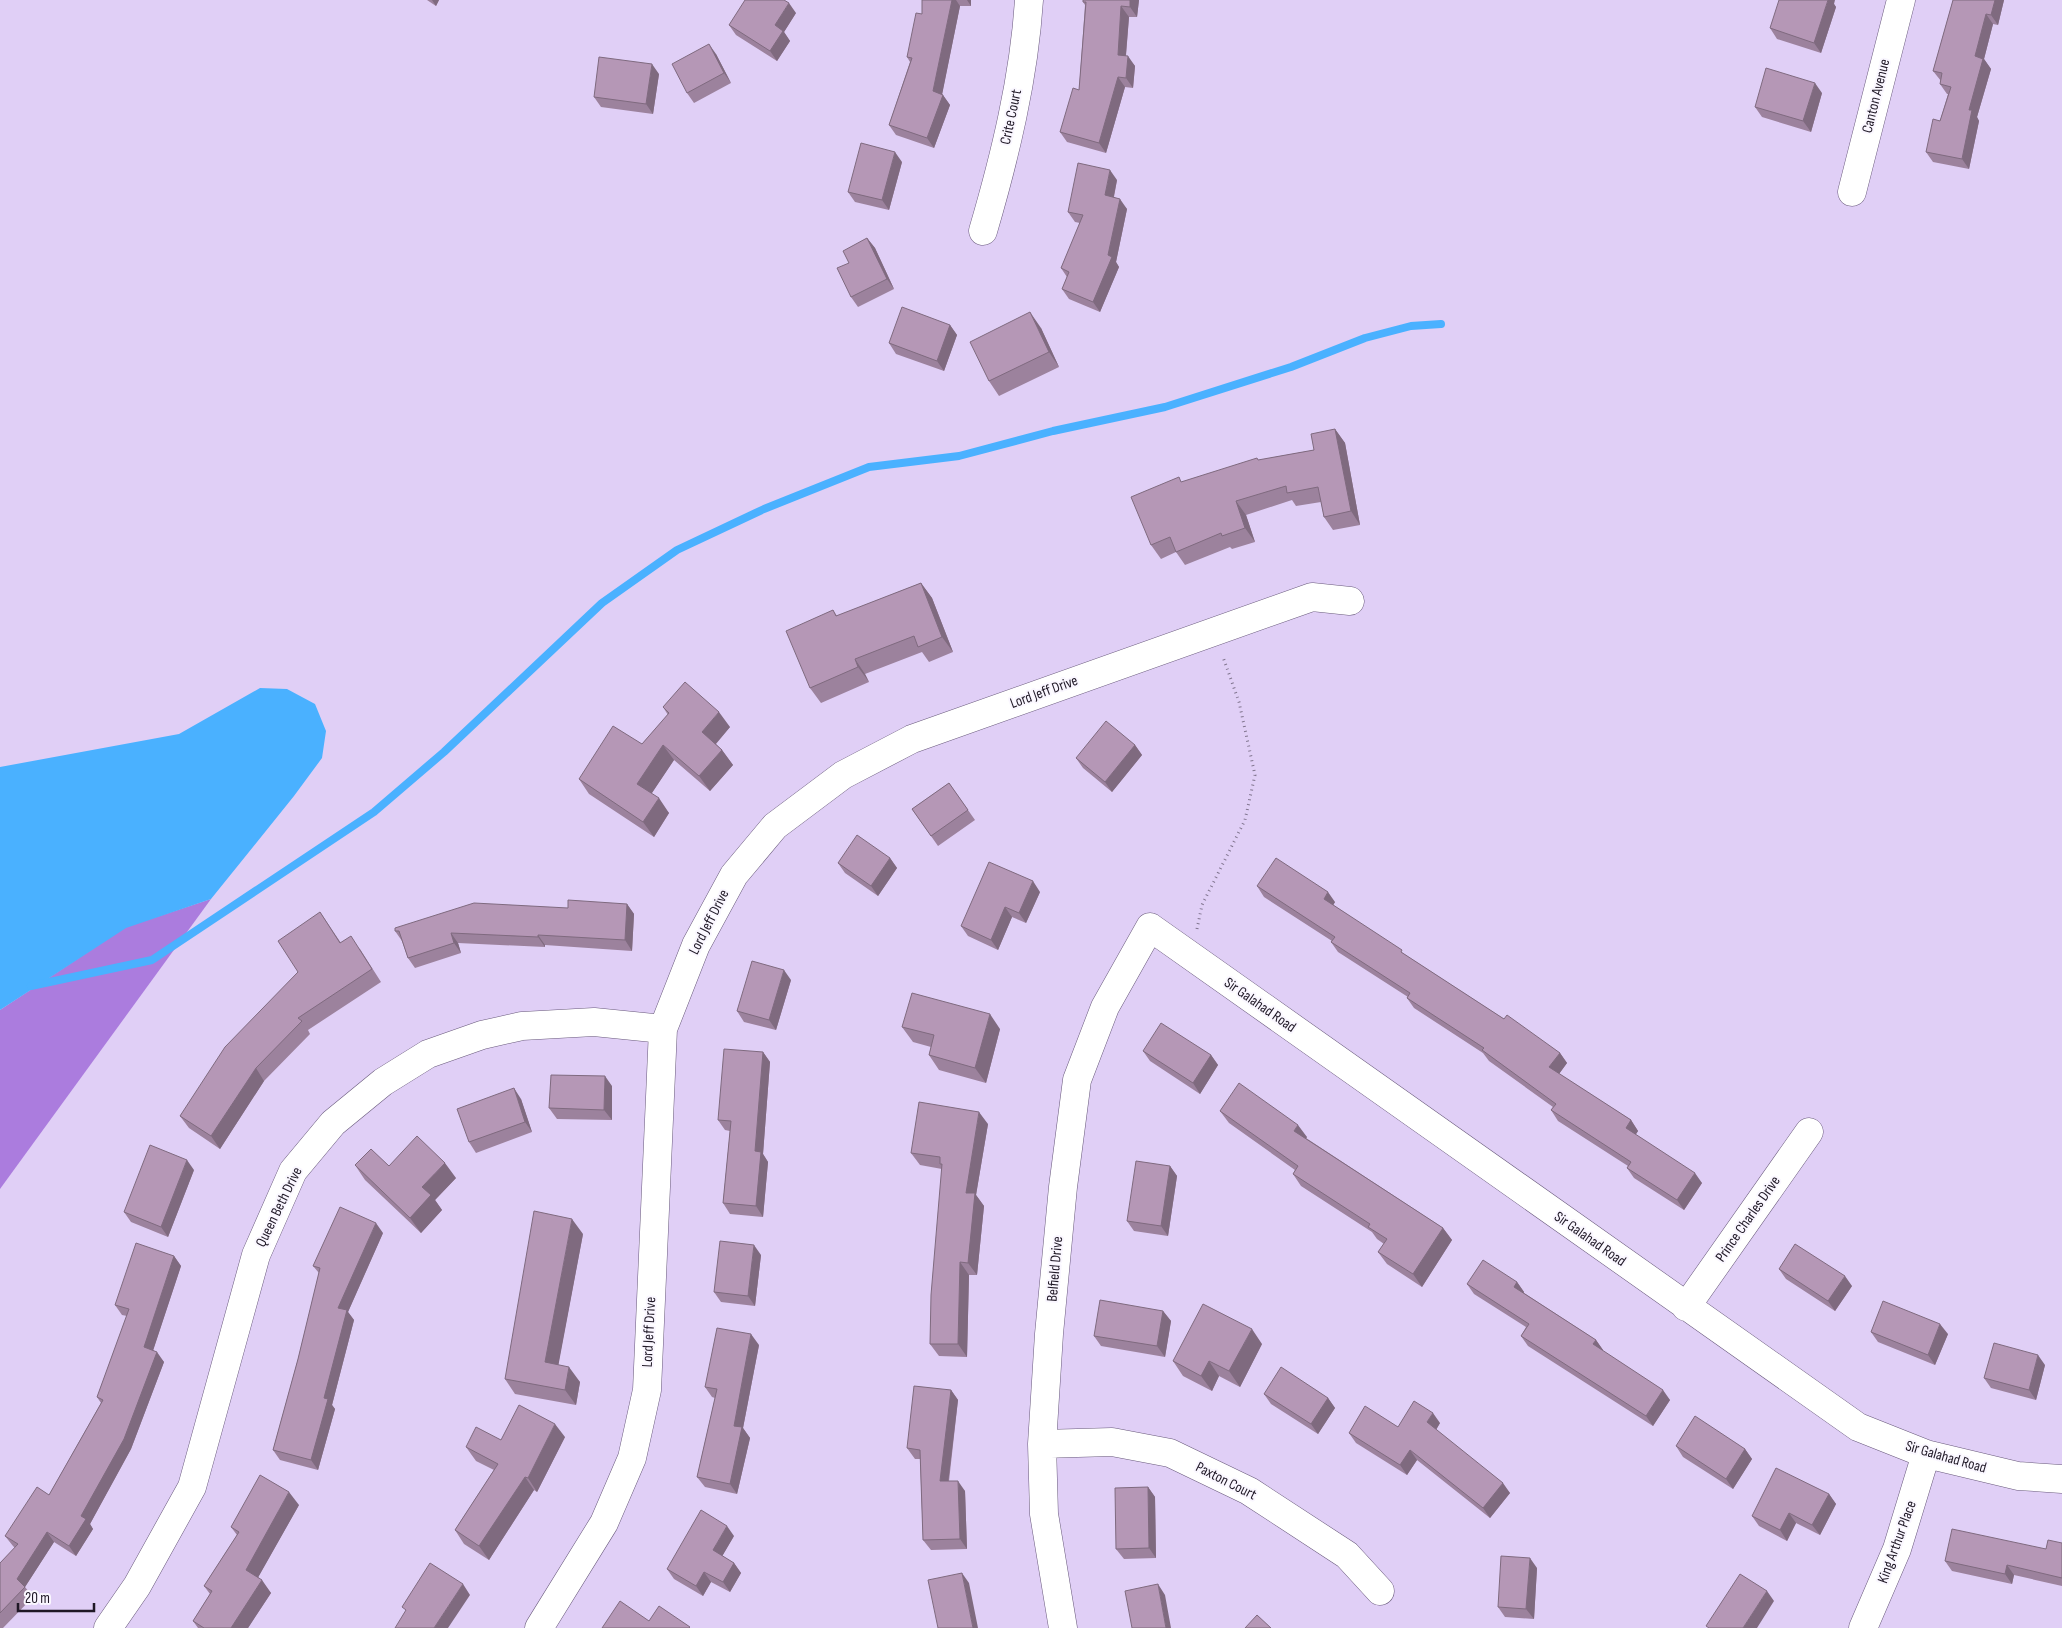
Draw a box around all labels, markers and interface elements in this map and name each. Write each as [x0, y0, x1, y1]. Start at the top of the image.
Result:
street label: Canton Avenue [1858, 57, 1894, 135]
street label: Crite Court [996, 87, 1026, 146]
street label: Lord Jeff Drive [1008, 671, 1080, 713]
street label: Lord Jeff Drive [685, 886, 733, 958]
street label: Sir Galahad Road [1220, 973, 1300, 1037]
street label: Queen Beth Drive [251, 1164, 307, 1250]
street label: Prince Charles Drive [1711, 1172, 1785, 1266]
street label: Sir Galahad Road [1550, 1207, 1630, 1271]
street label: Belfield Drive [1043, 1235, 1067, 1303]
street label: Lord Jeff Drive [638, 1296, 660, 1368]
street label: Sir Galahad Road [1903, 1436, 1989, 1478]
street label: Paxton Court [1192, 1458, 1260, 1505]
street label: King Arthur Place [1873, 1498, 1921, 1586]
scale bar [18, 1580, 94, 1612]
text: 20 m [25, 1589, 50, 1608]

